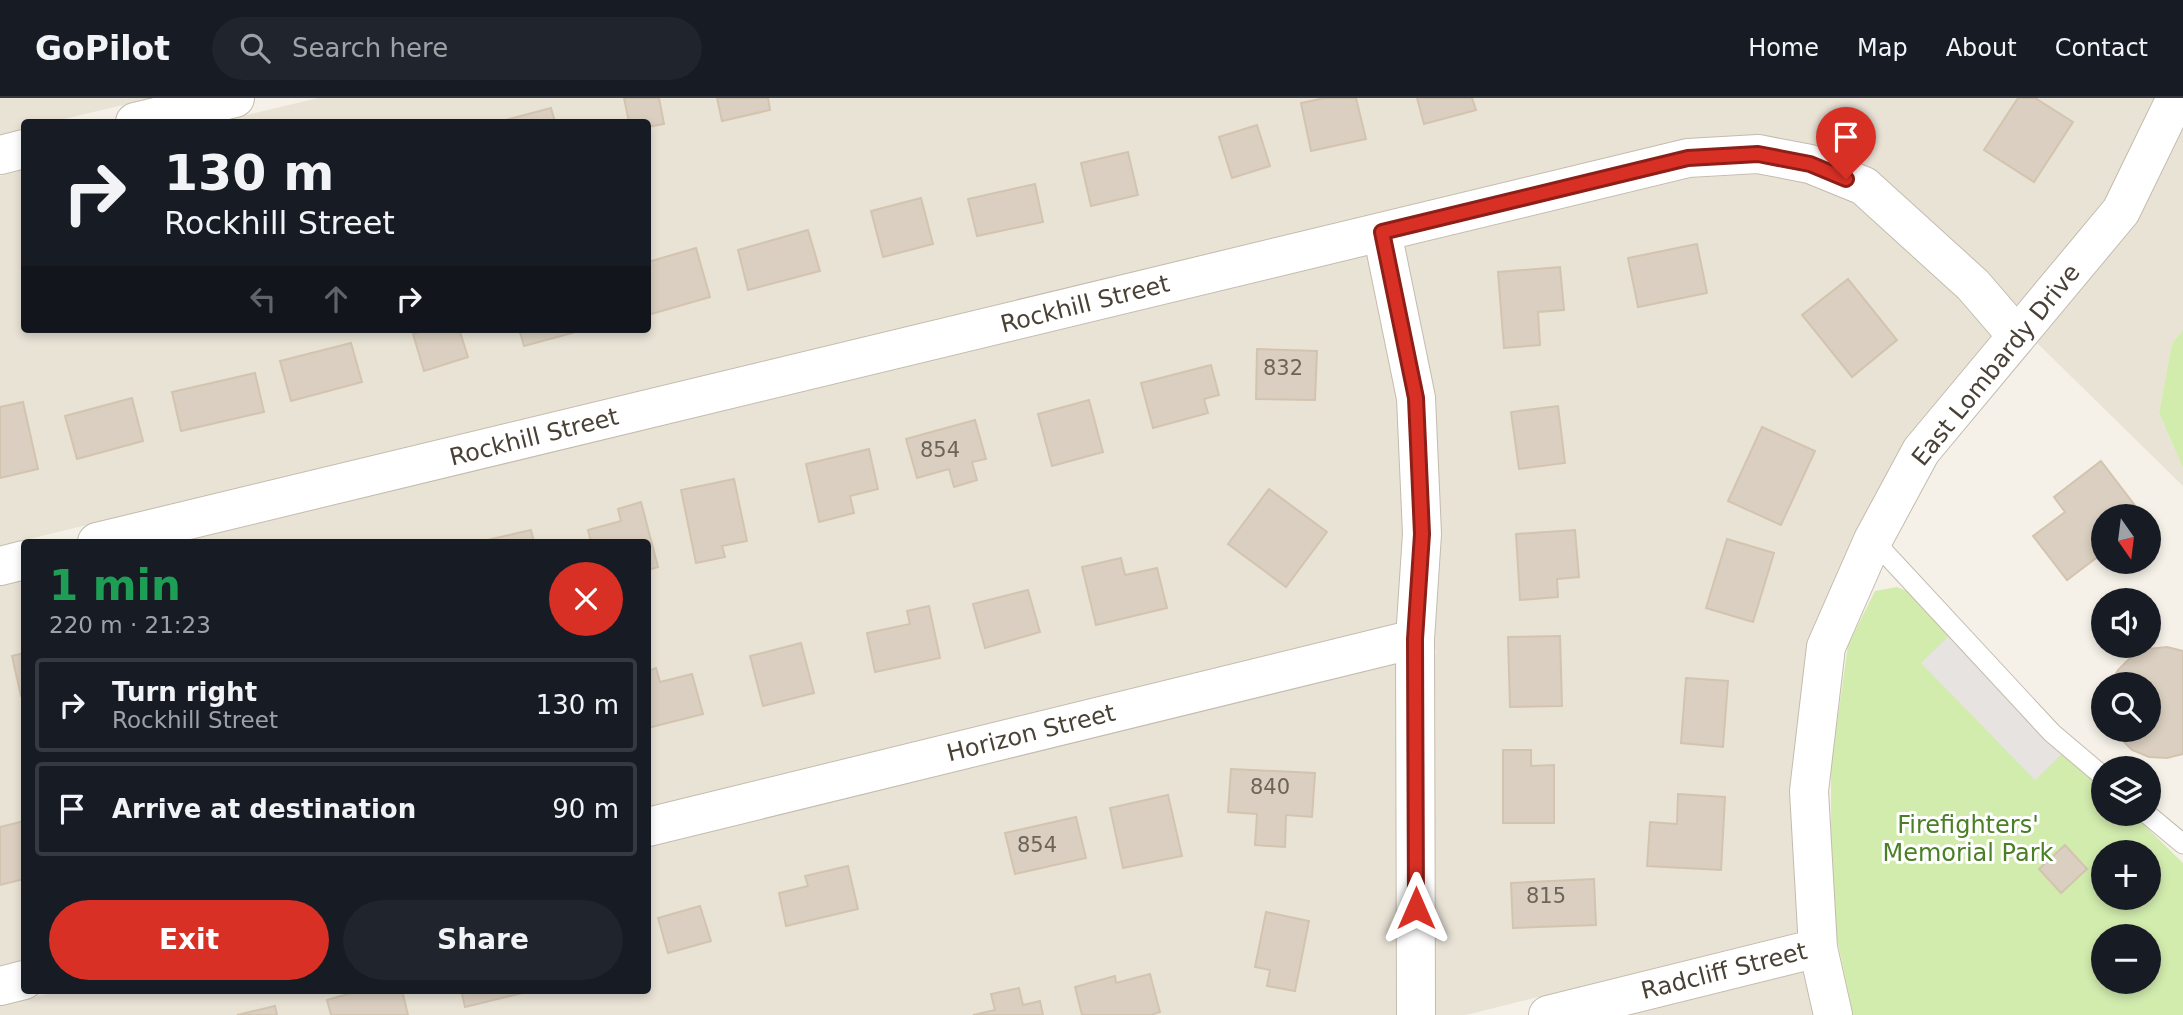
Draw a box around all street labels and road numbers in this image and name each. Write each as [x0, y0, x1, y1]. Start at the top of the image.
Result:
street label: East Lombardy Drive [1906, 259, 2086, 471]
street label: Rockhill Street [998, 269, 1172, 339]
street label: Rockhill Street [447, 402, 621, 472]
street label: Horizon Street [944, 699, 1118, 767]
street label: Radcliff Street [1638, 937, 1810, 1005]

